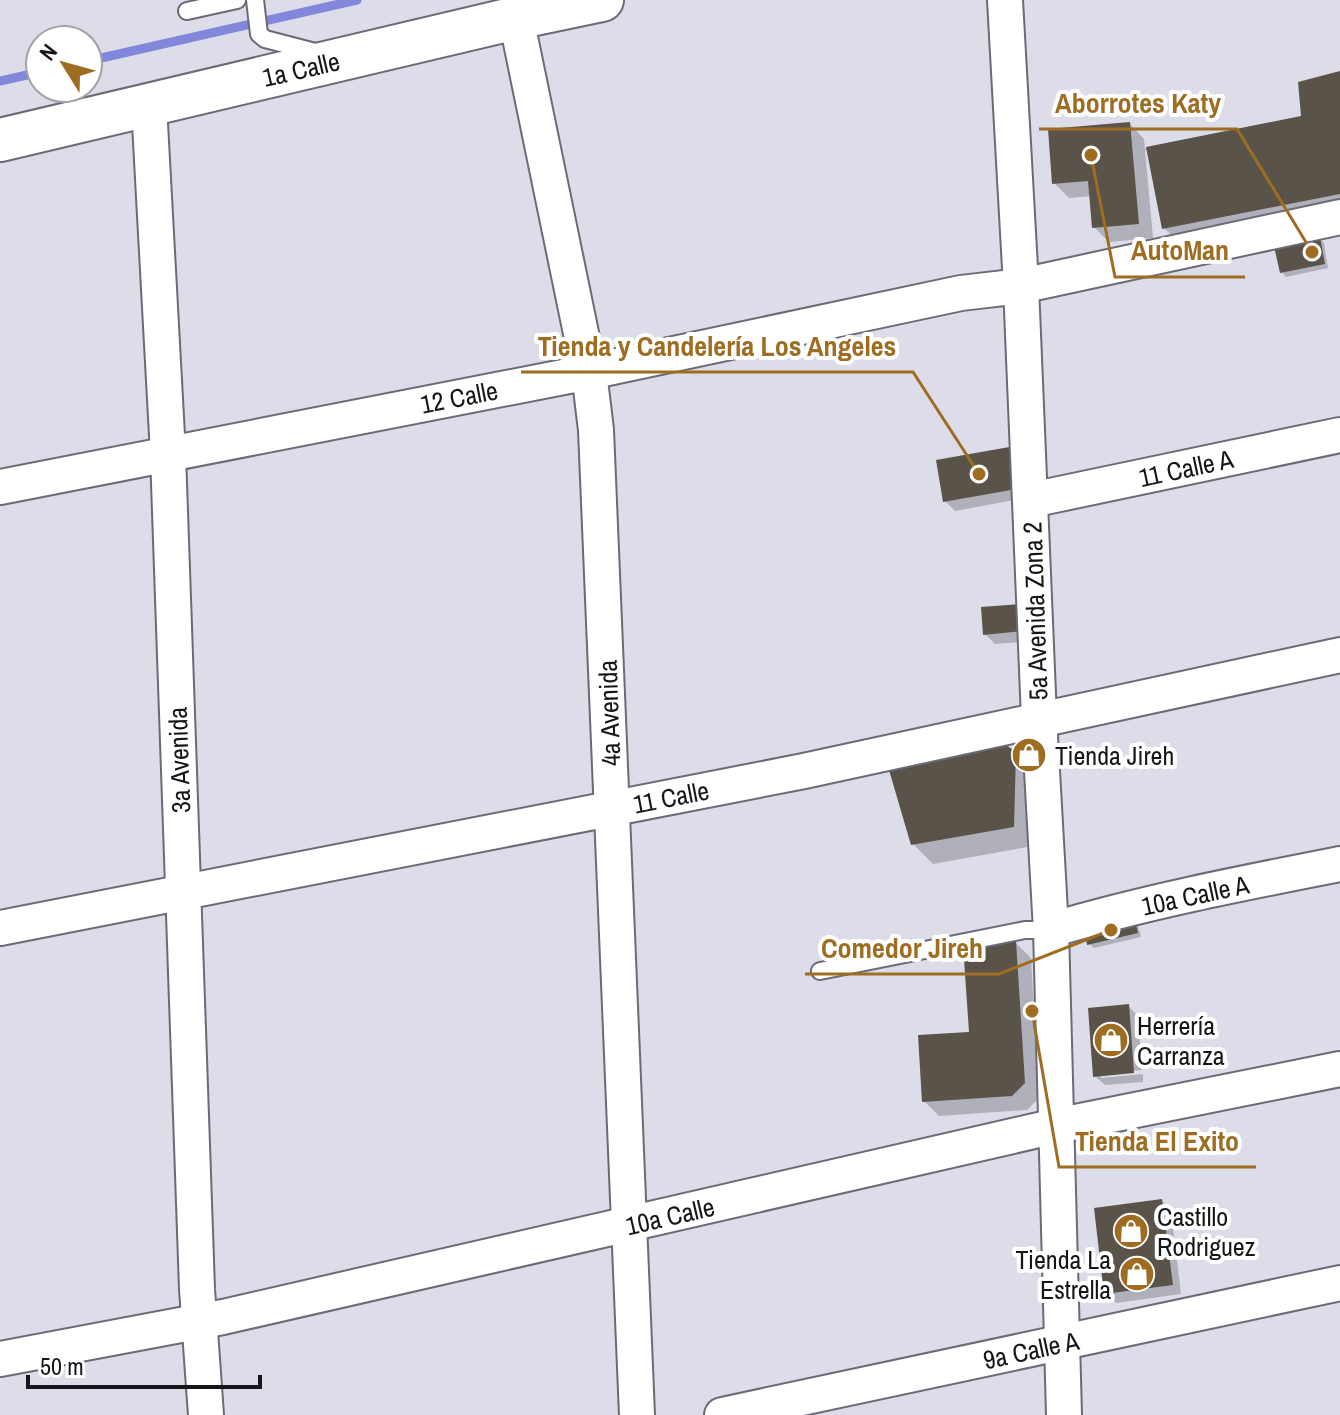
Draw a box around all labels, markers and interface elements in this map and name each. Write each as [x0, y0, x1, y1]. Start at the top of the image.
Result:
north arrow [24, 24, 104, 104]
text: N [32, 38, 64, 66]
street label: 1a Calle [259, 43, 343, 95]
callout: Aborrotes Katy [1039, 77, 1237, 129]
text: Aborrotes Katy [1055, 84, 1221, 122]
callout: AutoMan [1115, 225, 1245, 277]
text: AutoMan [1131, 231, 1229, 269]
callout: Tienda y Candelería Los Angeles [521, 320, 913, 372]
text: Tienda y Candelería Los Angeles [538, 327, 896, 365]
street label: 12 Calle [417, 372, 501, 422]
street label: 11 Calle A [1136, 441, 1237, 495]
street label: 5a Avenida Zona 2 [1014, 521, 1056, 701]
street label: 4a Avenida [590, 659, 628, 767]
street label: 3a Avenida [160, 706, 198, 814]
shop icon: Tienda Jireh [1010, 736, 1048, 774]
place label: Tienda Jireh [1055, 738, 1174, 773]
street label: 11 Calle [630, 773, 712, 821]
street label: 10a Calle A [1138, 866, 1253, 923]
callout: Comedor Jireh [805, 922, 999, 974]
text: Comedor Jireh [821, 929, 983, 967]
place label: Herrería Carranza [1137, 1008, 1225, 1073]
shop icon: Herrería Carranza [1092, 1021, 1130, 1059]
callout: Tienda El Exito [1059, 1115, 1256, 1167]
text: Tienda El Exito [1075, 1122, 1239, 1160]
street label: 10a Calle [622, 1189, 718, 1243]
place label: Castillo Rodriguez [1157, 1199, 1255, 1264]
shop icon: Castillo Rodriguez [1112, 1212, 1150, 1250]
place label: Tienda La Estrella [1015, 1242, 1111, 1307]
shop icon: Tienda La Estrella [1118, 1255, 1156, 1293]
street label: 9a Calle A [980, 1323, 1083, 1377]
scale bar [28, 1339, 260, 1389]
text: 50 m [40, 1350, 84, 1382]

